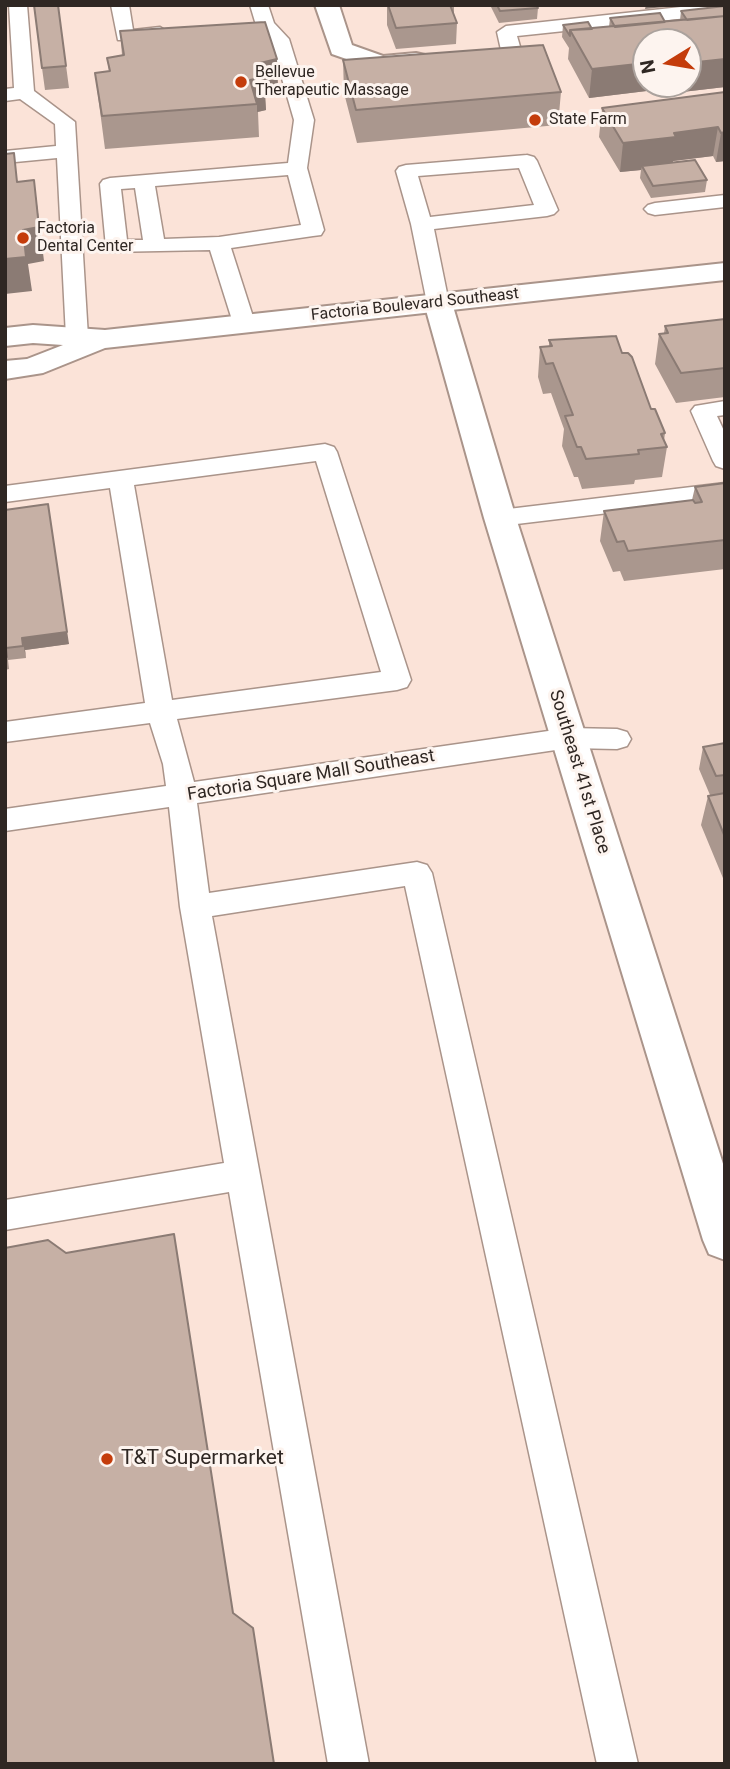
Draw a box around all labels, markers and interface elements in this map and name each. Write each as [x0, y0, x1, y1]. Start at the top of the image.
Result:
north arrow [632, 28, 702, 98]
text: N [635, 58, 660, 75]
place label: Bellevue Therapeutic Massage [255, 63, 409, 101]
marker: Bellevue Therapeutic Massage [233, 74, 249, 90]
place label: State Farm [549, 110, 627, 130]
marker: State Farm [527, 112, 543, 128]
place label: Factoria Dental Center [37, 219, 133, 257]
marker: Factoria Dental Center [15, 230, 31, 246]
street label: Factoria Boulevard Southeast [310, 285, 520, 325]
street label: Southeast 41st Place [544, 688, 614, 856]
street label: Factoria Square Mall Southeast [186, 746, 436, 806]
place label: T&T Supermarket [121, 1446, 284, 1472]
marker: T&T Supermarket [99, 1451, 115, 1467]

